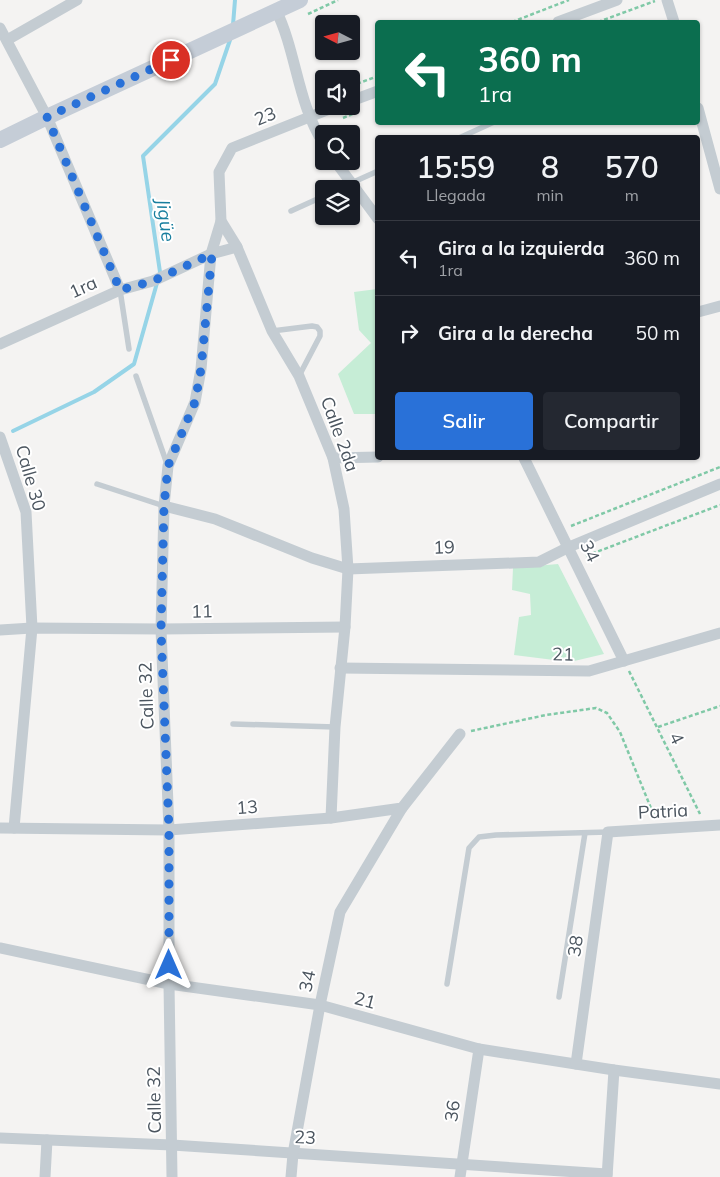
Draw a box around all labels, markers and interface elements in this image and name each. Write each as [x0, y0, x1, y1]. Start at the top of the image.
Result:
north arrow [315, 15, 360, 60]
map controls [315, 15, 360, 225]
text: 360 m [478, 37, 582, 81]
pin [150, 39, 192, 81]
icon: left [395, 40, 460, 105]
icon: arrive [157, 46, 185, 74]
button: sound [315, 70, 360, 115]
text: 1ra [478, 80, 512, 108]
street label: 23 [251, 101, 279, 131]
button: search [315, 125, 360, 170]
text: 15:59 [416, 148, 495, 186]
text: 8 [541, 148, 559, 186]
text: 570 [605, 148, 659, 186]
button: layers [315, 180, 360, 225]
text: Llegada [426, 185, 486, 205]
text: min [536, 185, 564, 205]
text: m [625, 185, 639, 205]
water label: Jigüe [151, 195, 181, 243]
text: Gira a la izquierda [438, 236, 604, 260]
icon: left [395, 244, 423, 272]
text: 360 m [624, 246, 680, 270]
text: 1ra [438, 260, 463, 280]
street label: 1ra [66, 271, 100, 303]
icon: right [395, 319, 423, 347]
text: Gira a la derecha [438, 321, 593, 345]
text: 50 m [636, 321, 680, 345]
button: Salir [395, 392, 533, 450]
button: Compartir [543, 392, 680, 450]
street label: Calle 2da [316, 393, 364, 475]
street label: Calle 30 [11, 442, 51, 514]
street label: 19 [433, 535, 455, 559]
street label: 34 [575, 536, 605, 566]
street label: 11 [191, 599, 213, 623]
street label: 21 [552, 642, 574, 666]
street label: Calle 32 [133, 662, 159, 730]
street label: 4 [664, 728, 690, 748]
street label: 13 [235, 795, 259, 819]
street label: Patria [637, 798, 689, 824]
street label: 38 [562, 934, 588, 958]
position arrow [142, 938, 194, 990]
street label: 34 [294, 968, 321, 994]
street label: 21 [352, 986, 378, 1014]
street label: Calle 32 [142, 1066, 166, 1134]
street label: 36 [439, 1099, 465, 1123]
street label: 23 [294, 1125, 316, 1149]

